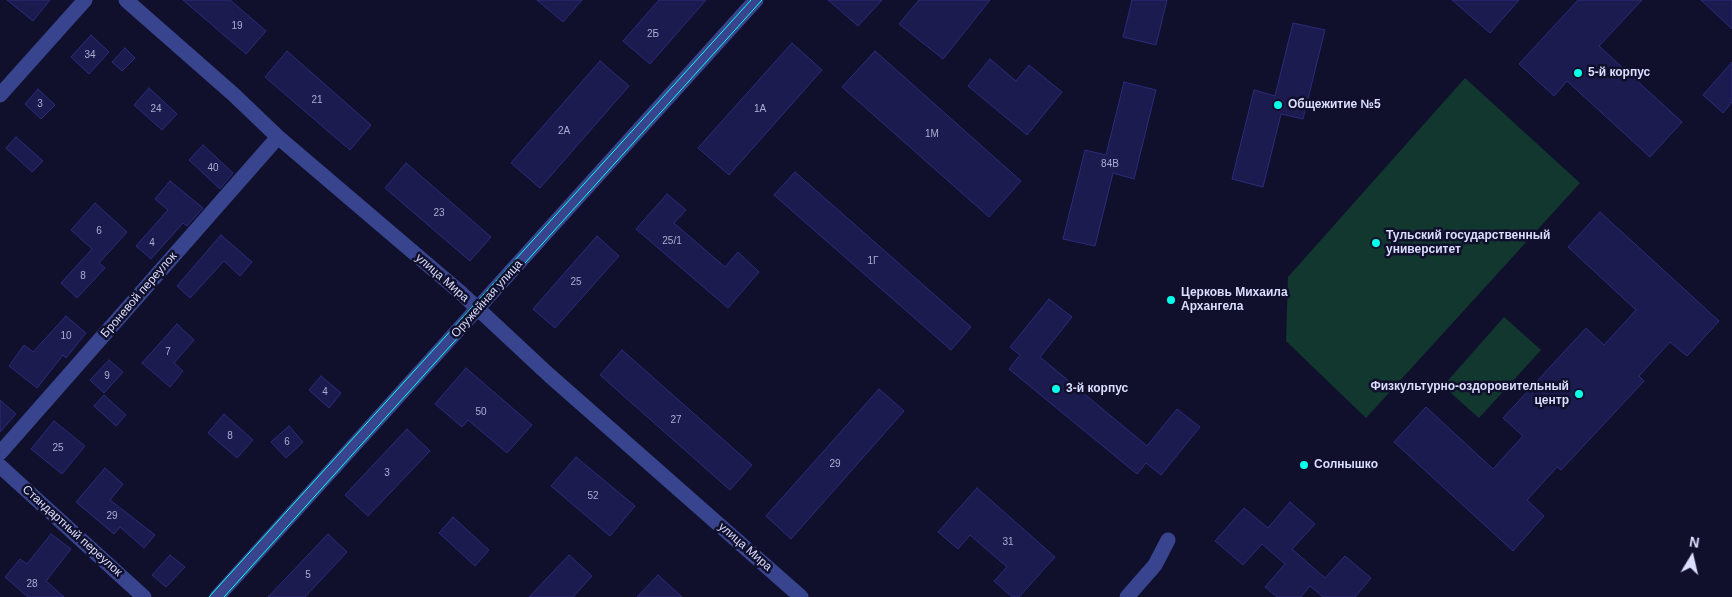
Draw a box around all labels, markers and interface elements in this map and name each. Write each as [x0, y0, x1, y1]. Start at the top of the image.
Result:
house number: 19 [231, 20, 243, 32]
house number: 2Б [647, 28, 659, 40]
house number: 34 [84, 49, 96, 61]
place label: 5-й корпус [1588, 66, 1650, 80]
marker: 5-й корпус [1572, 67, 1584, 79]
house number: 21 [311, 94, 323, 106]
house number: 3 [37, 98, 43, 110]
place label: Общежитие №5 [1288, 98, 1381, 112]
marker: Общежитие №5 [1272, 99, 1284, 111]
house number: 24 [150, 103, 162, 115]
house number: 1А [754, 103, 766, 115]
house number: 2А [558, 125, 570, 137]
house number: 1М [925, 128, 939, 140]
house number: 84В [1101, 158, 1119, 170]
house number: 40 [207, 162, 219, 174]
house number: 23 [433, 207, 445, 219]
house number: 6 [96, 225, 102, 237]
place label: Тульский государственный университет [1386, 229, 1550, 257]
house number: 25/1 [662, 235, 682, 247]
house number: 4 [149, 237, 155, 249]
marker: Тульский государственный университет [1370, 237, 1382, 249]
street label: Броневой переулок [98, 249, 180, 341]
street label: улица Мира [412, 251, 472, 305]
house number: 1Г [868, 255, 878, 267]
street label: Оружейная улица [448, 257, 526, 341]
house number: 8 [80, 270, 86, 282]
house number: 25 [570, 276, 582, 288]
place label: Церковь Михаила Архангела [1181, 286, 1288, 314]
marker: Церковь Михаила Архангела [1165, 294, 1177, 306]
house number: 10 [60, 330, 72, 342]
house number: 7 [165, 346, 171, 358]
house number: 9 [104, 370, 110, 382]
place label: Физкультурно-оздоровительный центр [1370, 380, 1569, 408]
place label: 3-й корпус [1066, 382, 1128, 396]
marker: 3-й корпус [1050, 383, 1062, 395]
house number: 4 [322, 386, 328, 398]
marker: Физкультурно-оздоровительный центр [1573, 388, 1585, 400]
house number: 50 [475, 406, 487, 418]
house number: 27 [670, 414, 682, 426]
house number: 8 [227, 430, 233, 442]
house number: 6 [284, 436, 290, 448]
house number: 25 [52, 442, 64, 454]
house number: 29 [829, 458, 841, 470]
place label: Солнышко [1314, 458, 1378, 472]
marker: Солнышко [1298, 459, 1310, 471]
house number: 3 [384, 467, 390, 479]
street label: Стандартный переулок [19, 482, 125, 580]
house number: 52 [587, 490, 599, 502]
house number: 29 [106, 510, 118, 522]
street label: улица Мира [715, 520, 775, 574]
north arrow [1667, 532, 1717, 582]
text: N [1688, 533, 1701, 551]
house number: 31 [1002, 536, 1014, 548]
house number: 5 [305, 569, 311, 581]
house number: 28 [26, 578, 38, 590]

